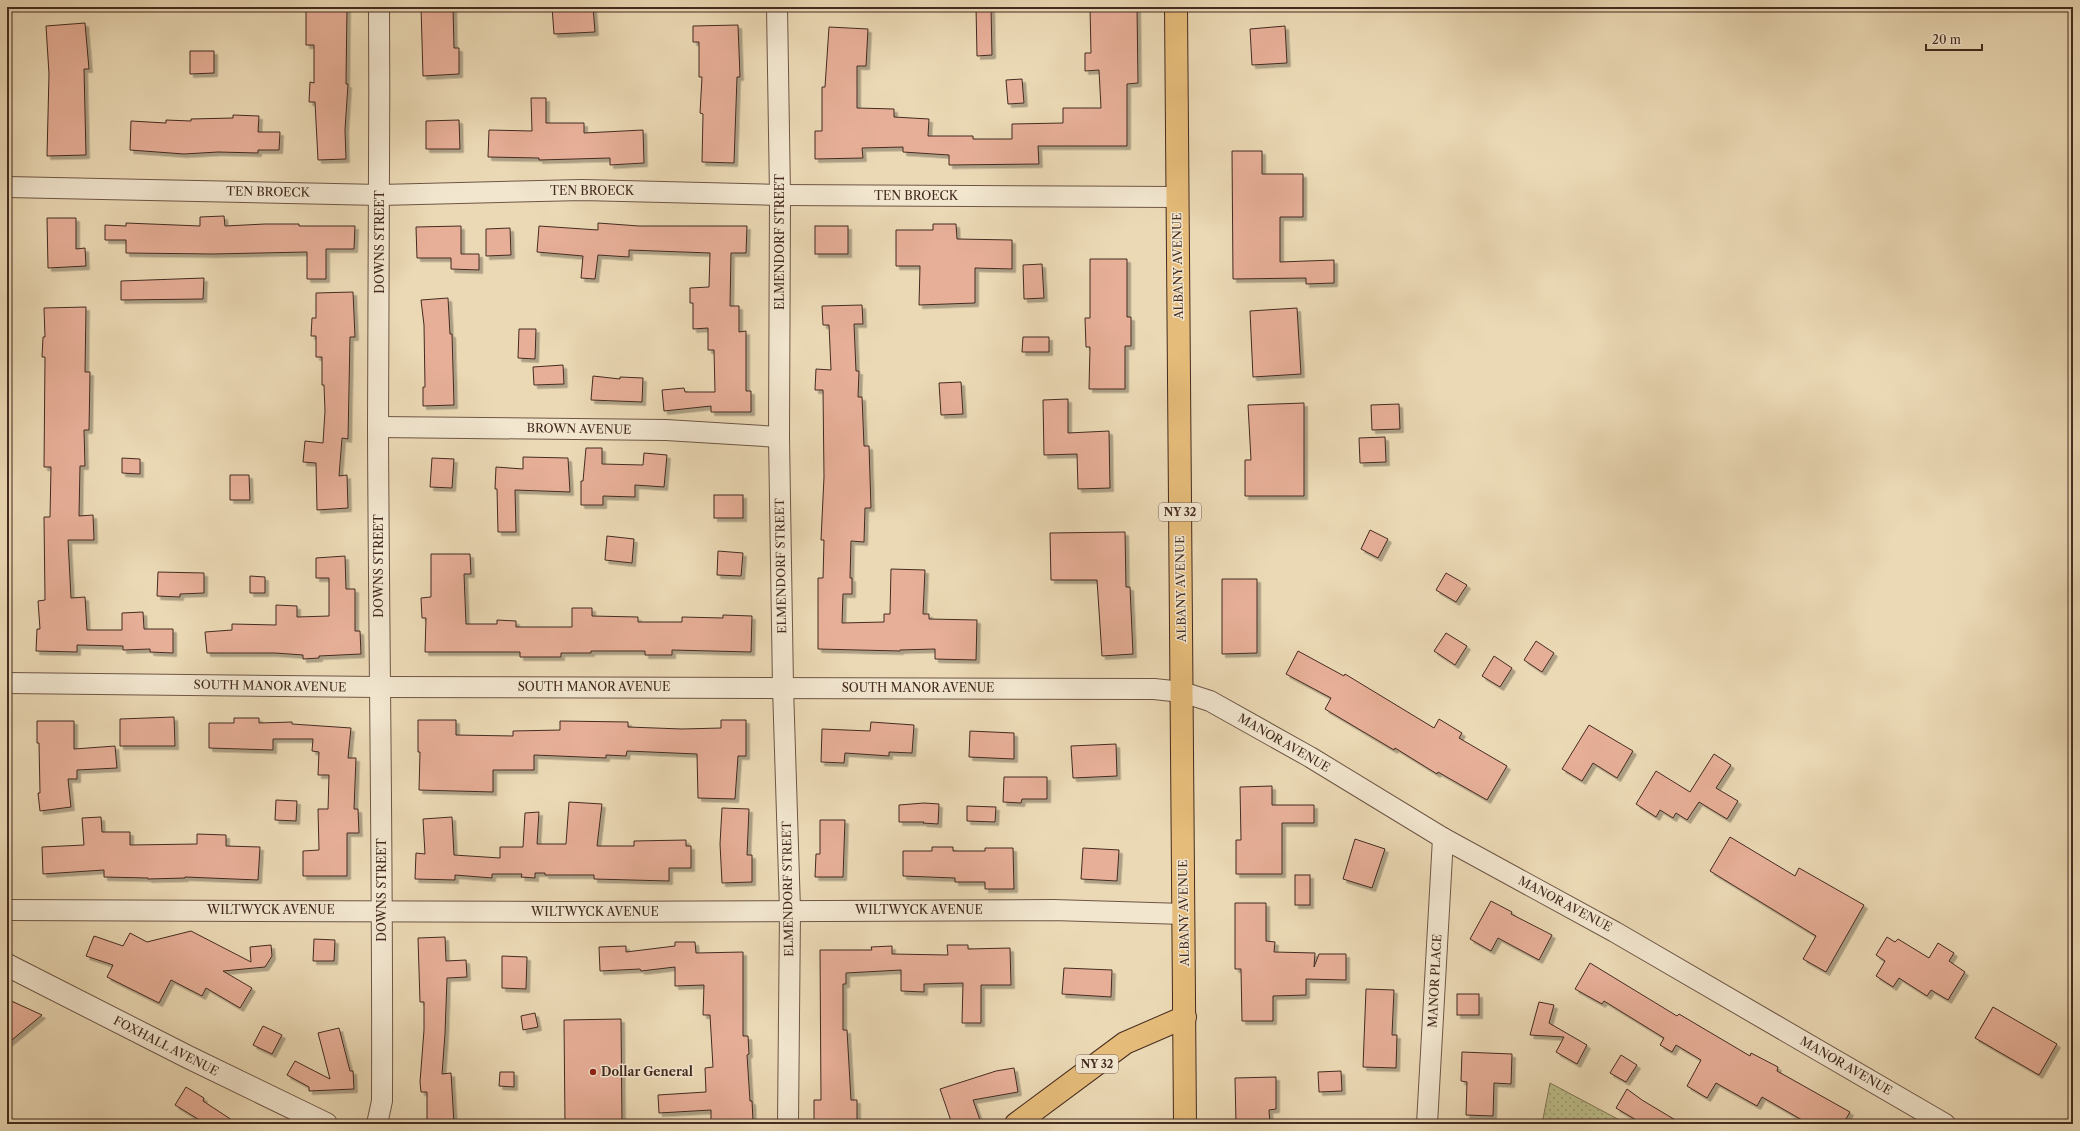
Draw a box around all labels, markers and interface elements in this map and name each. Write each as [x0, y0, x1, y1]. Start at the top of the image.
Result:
scale bar [1926, 26, 1982, 52]
text: 20 m [1932, 32, 1961, 47]
street label: ELMENDORF STREET [772, 174, 787, 310]
street label: TEN BROECK [226, 183, 311, 200]
street label: TEN BROECK [550, 183, 635, 198]
street label: TEN BROECK [874, 188, 959, 203]
street label: DOWNS STREET [372, 190, 387, 294]
street label: ALBANY AVENUE [1169, 213, 1186, 320]
street label: BROWN AVENUE [527, 420, 631, 437]
street label: ELMENDORF STREET [772, 498, 789, 634]
road number: NY 32 [1159, 503, 1201, 521]
street label: DOWNS STREET [371, 514, 386, 618]
street label: ALBANY AVENUE [1172, 536, 1189, 643]
street label: SOUTH MANOR AVENUE [194, 677, 347, 694]
street label: SOUTH MANOR AVENUE [518, 679, 670, 694]
street label: SOUTH MANOR AVENUE [842, 680, 994, 695]
street label: MANOR AVENUE [1235, 710, 1333, 775]
street label: ELMENDORF STREET [779, 821, 796, 957]
street label: DOWNS STREET [374, 838, 389, 942]
street label: ALBANY AVENUE [1175, 860, 1192, 967]
street label: MANOR AVENUE [1516, 873, 1615, 935]
street label: WILTWYCK AVENUE [206, 902, 335, 917]
street label: WILTWYCK AVENUE [854, 902, 983, 917]
street label: WILTWYCK AVENUE [530, 904, 659, 919]
street label: MANOR PLACE [1425, 934, 1444, 1028]
street label: FOXHALL AVENUE [111, 1012, 221, 1079]
street label: MANOR AVENUE [1797, 1033, 1895, 1098]
road number: NY 32 [1076, 1055, 1118, 1073]
place label: Dollar General [601, 1064, 693, 1079]
marker: Dollar General [588, 1067, 598, 1077]

